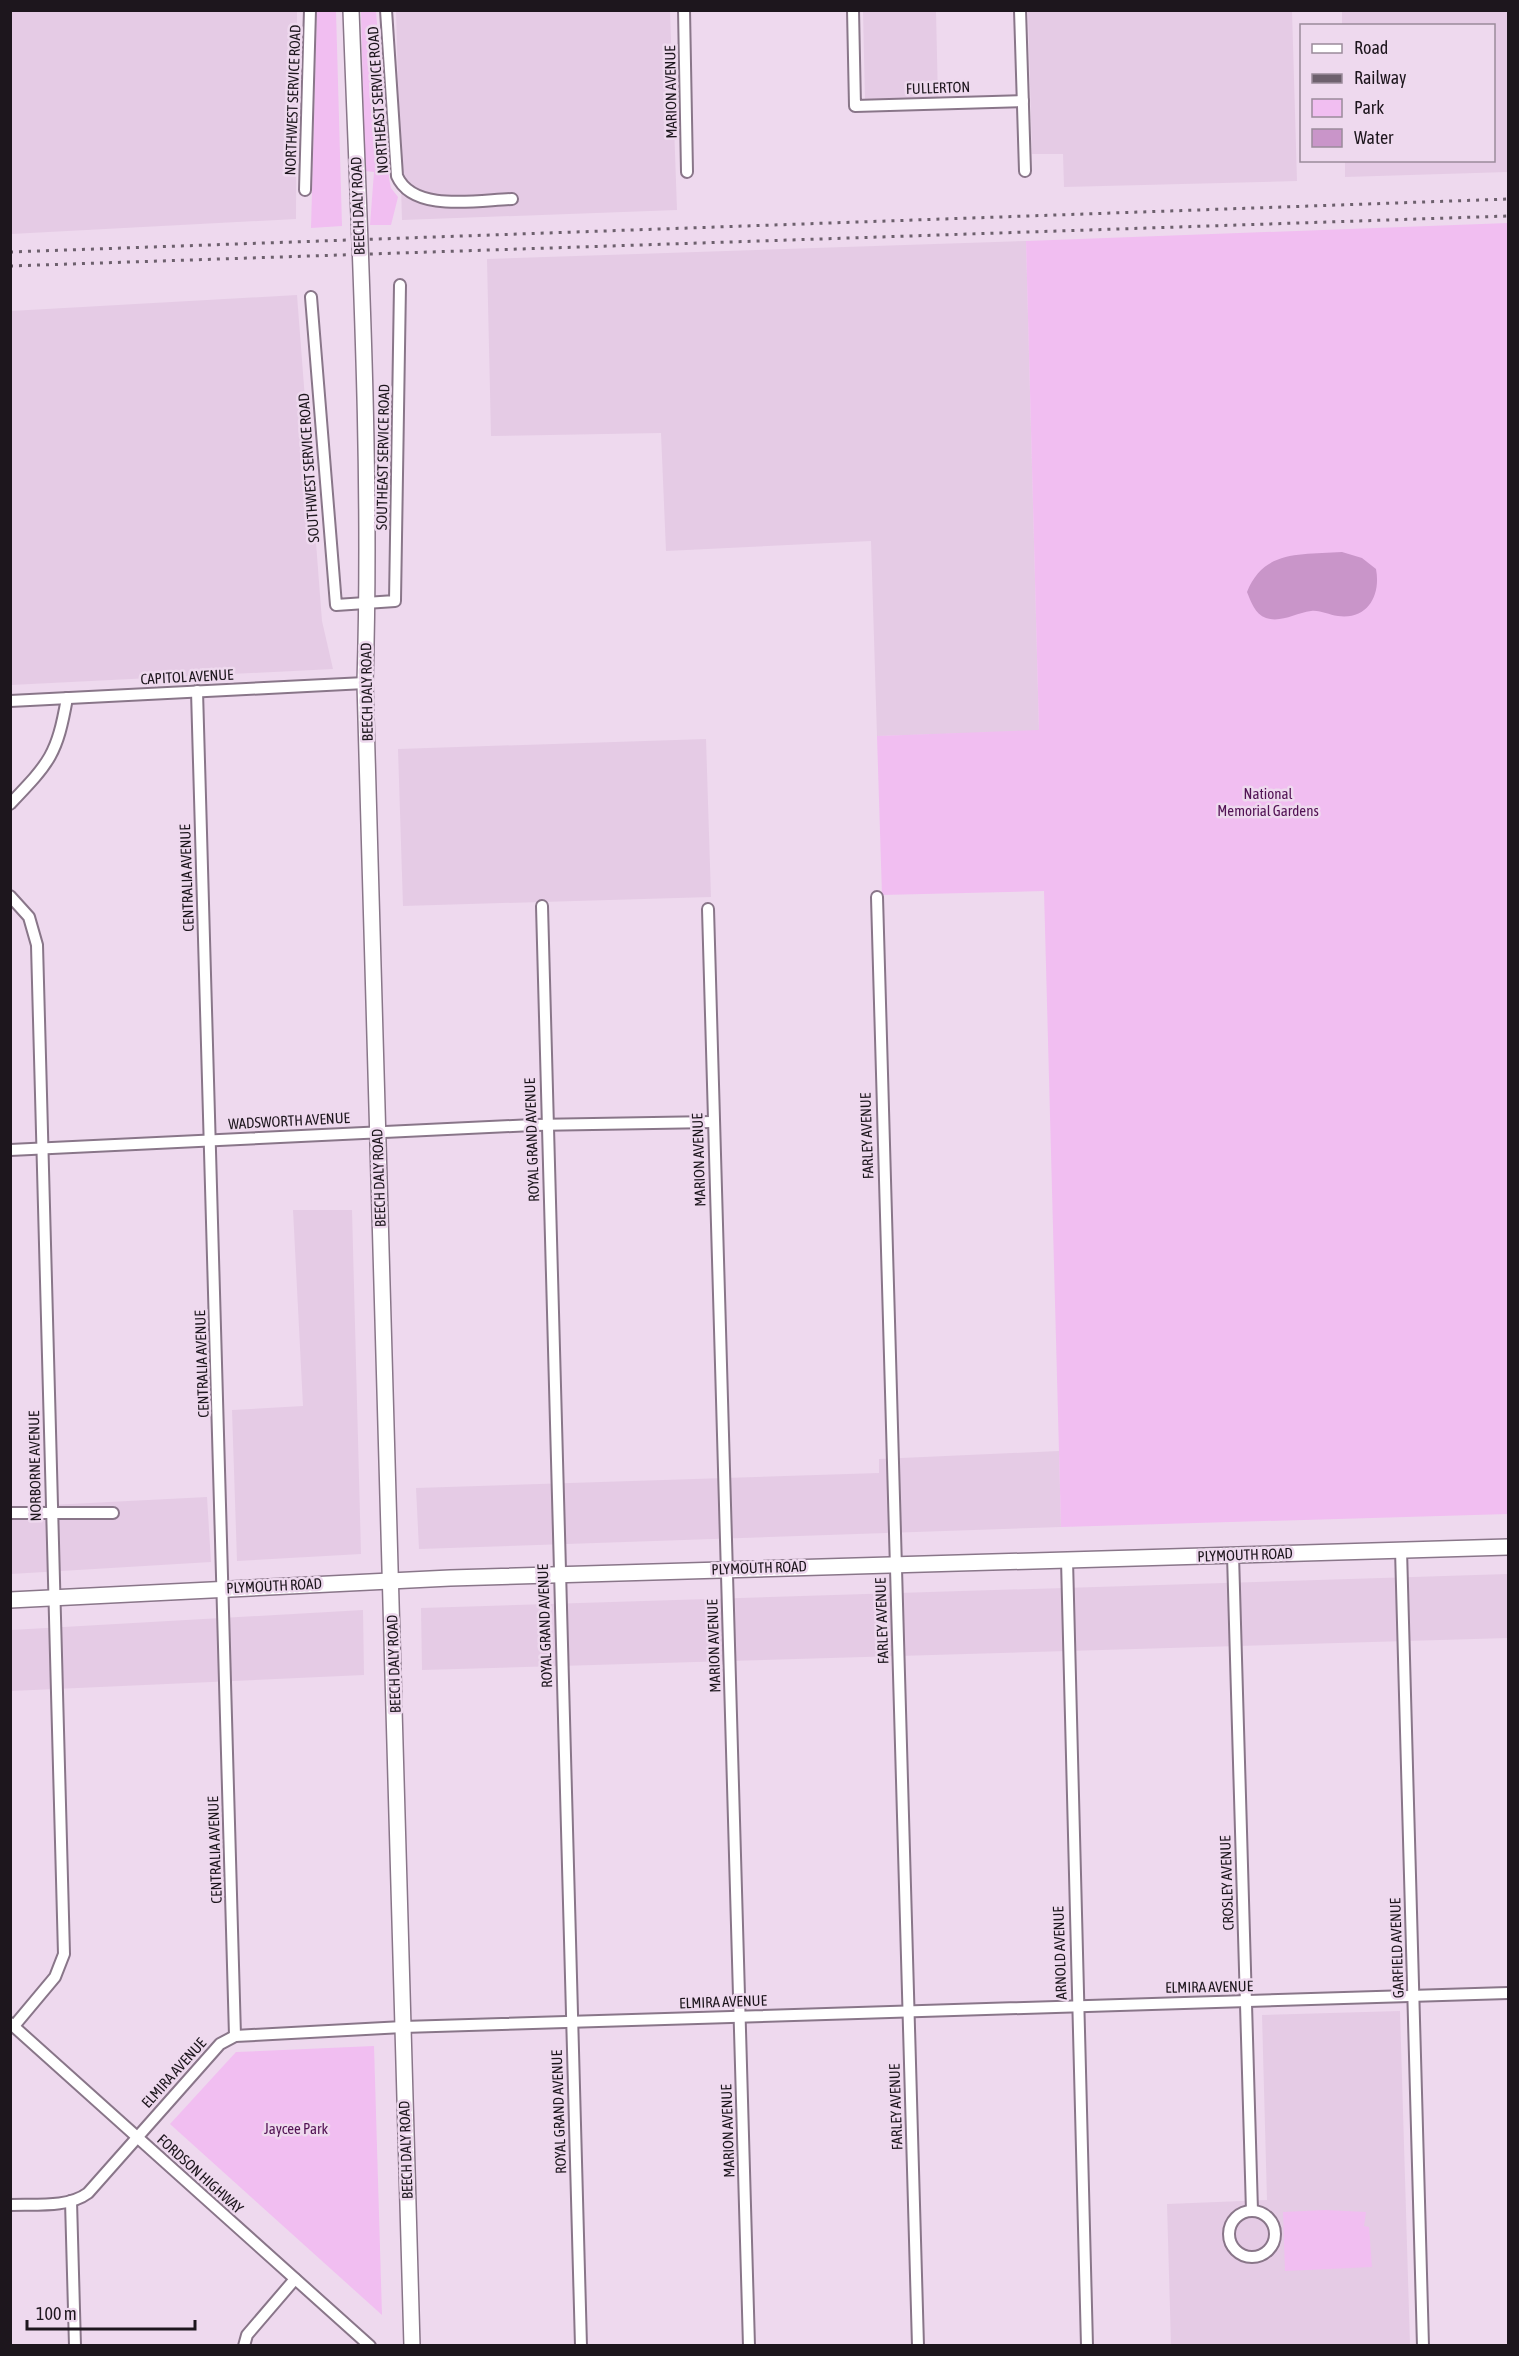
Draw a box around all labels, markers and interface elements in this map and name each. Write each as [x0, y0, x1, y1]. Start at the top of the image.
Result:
street label: NORTHWEST SERVICE ROAD [281, 24, 304, 176]
legend [1300, 24, 1495, 162]
street label: NORTHEAST SERVICE ROAD [364, 26, 391, 174]
text: Road [1354, 37, 1388, 58]
street label: MARION AVENUE [661, 45, 680, 139]
text: Railway [1354, 67, 1406, 88]
street label: FULLERTON [906, 78, 970, 97]
text: Park [1354, 97, 1384, 118]
text: Water [1354, 127, 1394, 148]
street label: BEECH DALY ROAD [347, 156, 368, 256]
street label: SOUTHEAST SERVICE ROAD [373, 384, 392, 530]
street label: SOUTHWEST SERVICE ROAD [295, 393, 322, 543]
street label: BEECH DALY ROAD [357, 643, 376, 741]
street label: CAPITOL AVENUE [140, 666, 234, 687]
park label: National Memorial Gardens [1217, 785, 1319, 819]
street label: CENTRALIA AVENUE [176, 823, 197, 932]
street label: ROYAL GRAND AVENUE [521, 1077, 542, 1202]
street label: FARLEY AVENUE [856, 1092, 877, 1179]
street label: WADSWORTH AVENUE [228, 1109, 351, 1132]
street label: MARION AVENUE [688, 1113, 709, 1207]
street label: BEECH DALY ROAD [368, 1128, 389, 1228]
street label: CENTRALIA AVENUE [191, 1309, 212, 1418]
street label: NORBORNE AVENUE [25, 1410, 44, 1521]
street label: PLYMOUTH ROAD [1197, 1544, 1293, 1565]
street label: PLYMOUTH ROAD [711, 1557, 807, 1578]
street label: ROYAL GRAND AVENUE [534, 1563, 555, 1688]
street label: PLYMOUTH ROAD [226, 1575, 322, 1596]
street label: FARLEY AVENUE [871, 1577, 892, 1664]
street label: MARION AVENUE [703, 1599, 724, 1693]
street label: BEECH DALY ROAD [383, 1614, 404, 1714]
street label: CENTRALIA AVENUE [204, 1795, 225, 1904]
street label: CROSLEY AVENUE [1216, 1835, 1237, 1931]
street label: GARFIELD AVENUE [1386, 1897, 1407, 1998]
street label: ARNOLD AVENUE [1049, 1905, 1070, 2000]
street label: ELMIRA AVENUE [1165, 1977, 1254, 1996]
street label: ELMIRA AVENUE [679, 1991, 768, 2012]
street label: ELMIRA AVENUE [138, 2034, 210, 2111]
street label: ROYAL GRAND AVENUE [548, 2049, 569, 2174]
street label: FARLEY AVENUE [885, 2063, 906, 2150]
street label: MARION AVENUE [717, 2084, 738, 2178]
street label: BEECH DALY ROAD [395, 2100, 416, 2200]
park label: Jaycee Park [264, 2120, 328, 2137]
street label: FORDSON HIGHWAY [154, 2131, 247, 2217]
scale bar [27, 2293, 195, 2331]
text: 100 m [36, 2303, 77, 2324]

